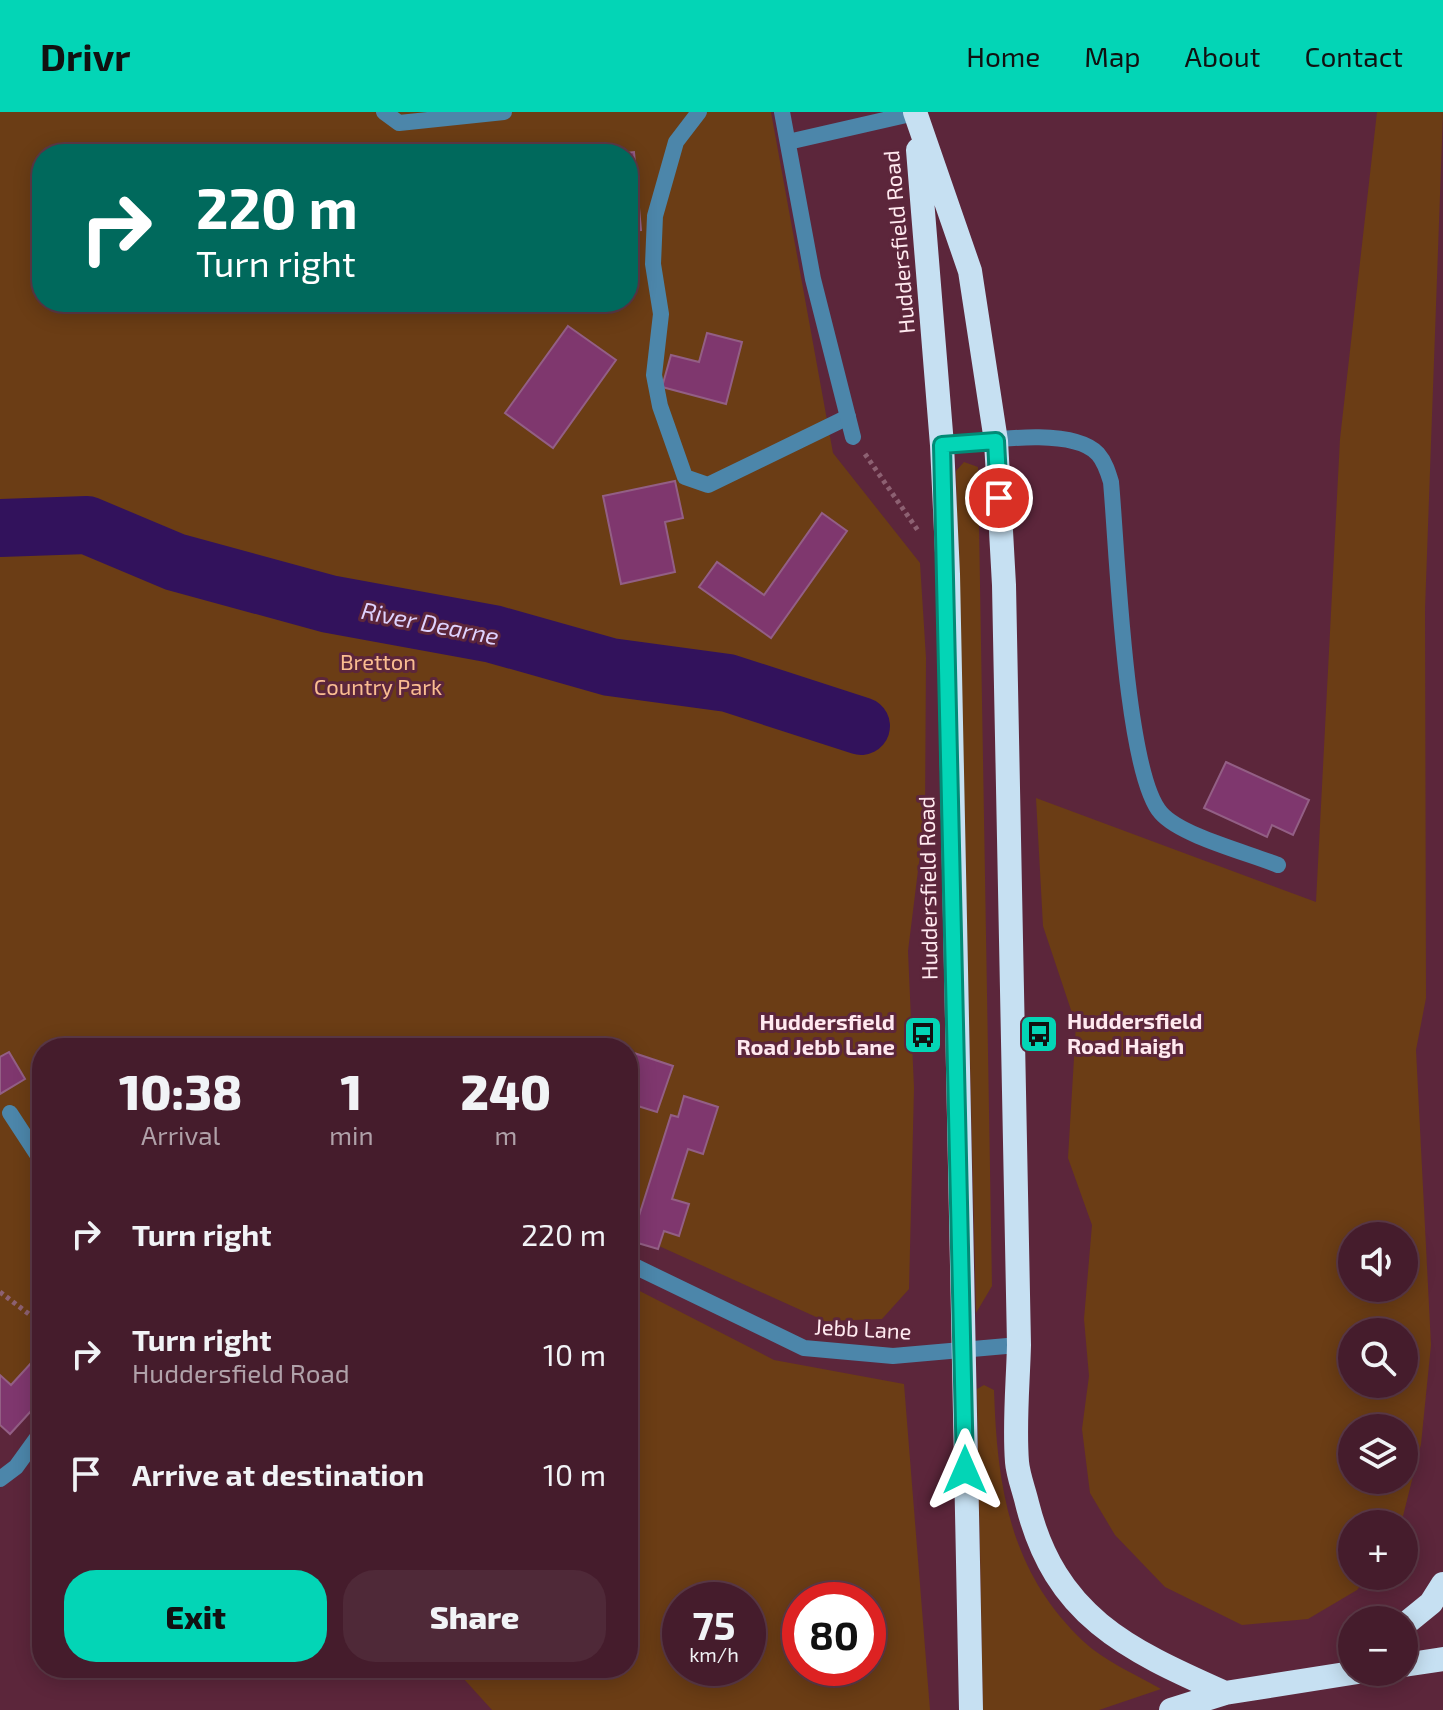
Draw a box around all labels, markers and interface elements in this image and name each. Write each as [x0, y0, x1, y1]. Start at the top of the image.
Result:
text: Drivr [40, 33, 130, 79]
text: Home [966, 39, 1040, 73]
text: Map [1084, 39, 1141, 73]
text: About [1185, 39, 1260, 73]
text: Contact [1304, 39, 1403, 73]
street label: Huddersfield Road [877, 149, 919, 335]
text: 220 m [196, 173, 358, 240]
icon: right [64, 176, 168, 280]
text: Turn right [196, 241, 356, 284]
pin [965, 464, 1033, 532]
icon: arrive [977, 476, 1021, 520]
water label: River Dearne [359, 595, 502, 650]
park label: Bretton Country Park [314, 648, 442, 699]
street label: Huddersfield Road [912, 796, 942, 980]
place label: Huddersfield Road Haigh [1067, 1007, 1202, 1058]
place label: Huddersfield Road Jebb Lane [736, 1008, 895, 1059]
bus stop icon: Huddersfield Road Haigh [1018, 1013, 1060, 1055]
bus stop icon: Huddersfield Road Jebb Lane [902, 1014, 944, 1056]
text: 10:38 [119, 1062, 242, 1120]
text: 1 [341, 1062, 362, 1120]
text: 240 [461, 1062, 551, 1120]
text: Arrival [141, 1119, 220, 1150]
text: min [329, 1119, 374, 1150]
text: m [494, 1119, 517, 1150]
icon: right [64, 1212, 108, 1256]
text: Turn right [132, 1216, 272, 1252]
text: 220 m [521, 1216, 606, 1252]
map controls [1338, 1222, 1418, 1686]
button: sound [1338, 1222, 1418, 1302]
street label: Jebb Lane [814, 1312, 912, 1344]
button: search [1338, 1318, 1418, 1398]
text: Turn right [132, 1321, 272, 1357]
icon: right [64, 1332, 108, 1376]
text: 10 m [543, 1336, 606, 1372]
text: Huddersfield Road [132, 1357, 350, 1388]
button: layers [1338, 1414, 1418, 1494]
position arrow [923, 1428, 1007, 1512]
icon: arrive [64, 1452, 108, 1496]
text: Arrive at destination [132, 1456, 424, 1492]
text: 10 m [543, 1456, 606, 1492]
button: + [1338, 1510, 1418, 1590]
button: Exit [64, 1570, 327, 1662]
button: Share [343, 1570, 606, 1662]
speed limit sign: 80 [782, 1582, 886, 1686]
text: 75 [692, 1600, 736, 1648]
button: − [1338, 1606, 1418, 1686]
text: km/h [689, 1642, 739, 1666]

